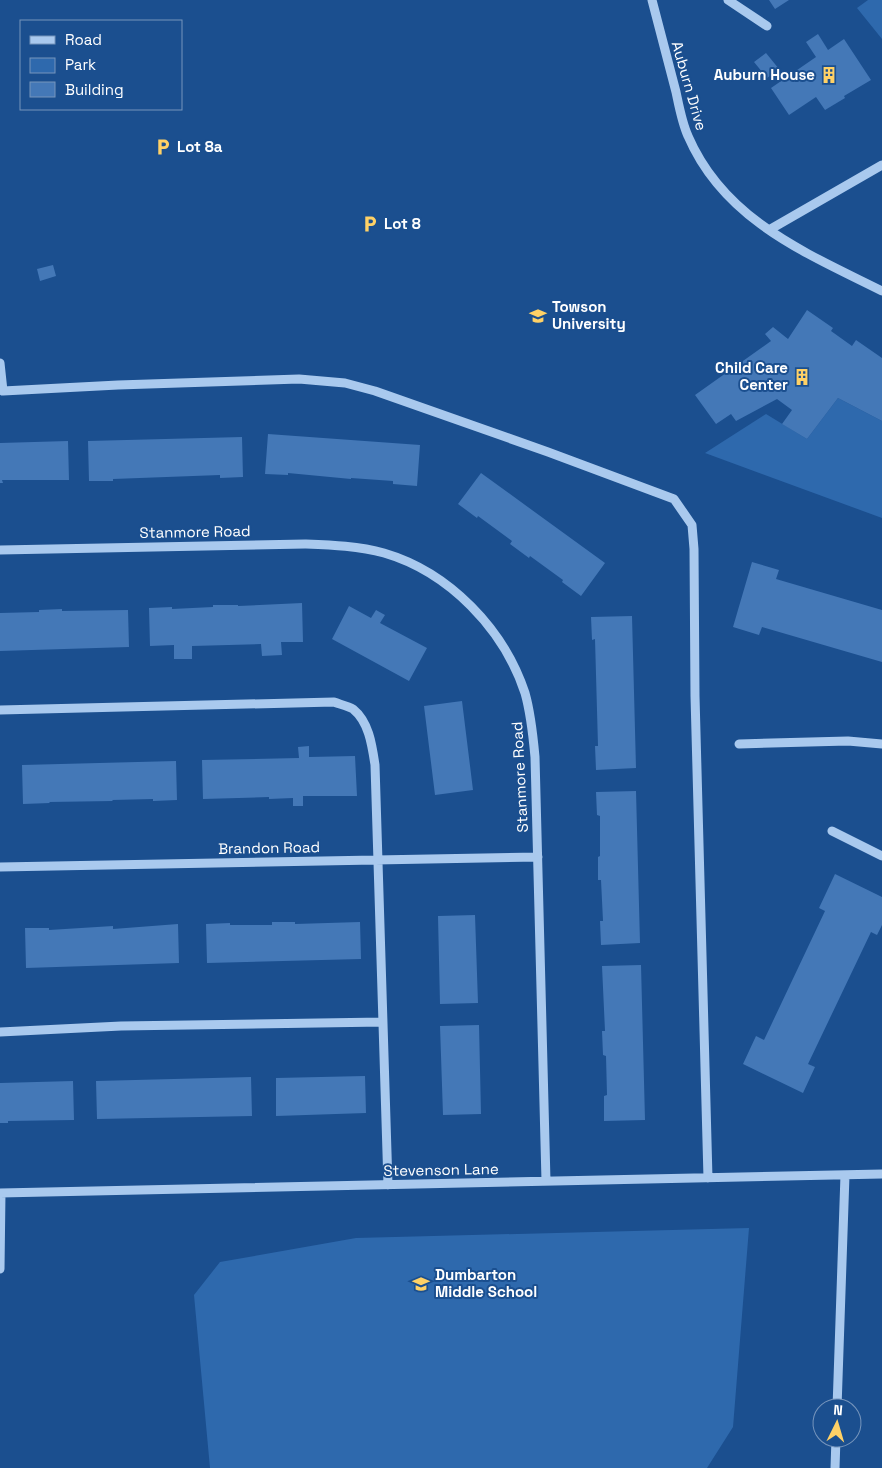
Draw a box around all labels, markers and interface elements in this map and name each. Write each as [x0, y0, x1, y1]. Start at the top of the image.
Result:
legend [20, 20, 182, 110]
text: Road [65, 30, 102, 49]
street label: Auburn Drive [668, 39, 711, 133]
text: Park [65, 55, 96, 74]
place label: Auburn House [714, 65, 815, 84]
building icon: Auburn House [819, 65, 839, 85]
text: Building [65, 80, 124, 99]
parking icon: Lot 8a [153, 137, 173, 157]
place label: Lot 8a [177, 137, 223, 156]
parking icon: Lot 8 [360, 214, 380, 234]
place label: Lot 8 [384, 214, 421, 233]
place label: Towson University [552, 297, 626, 333]
school or university icon: Towson University [528, 306, 548, 326]
place label: Child Care Center [715, 358, 788, 394]
building icon: Child Care Center [792, 367, 812, 387]
street label: Stanmore Road [139, 521, 251, 542]
street label: Stanmore Road [507, 721, 532, 833]
street label: Brandon Road [218, 837, 320, 858]
street label: Stevenson Lane [383, 1159, 499, 1180]
place label: Dumbarton Middle School [435, 1265, 537, 1301]
school or university icon: Dumbarton Middle School [411, 1274, 431, 1294]
north arrow [812, 1398, 862, 1448]
text: N [833, 1401, 844, 1419]

